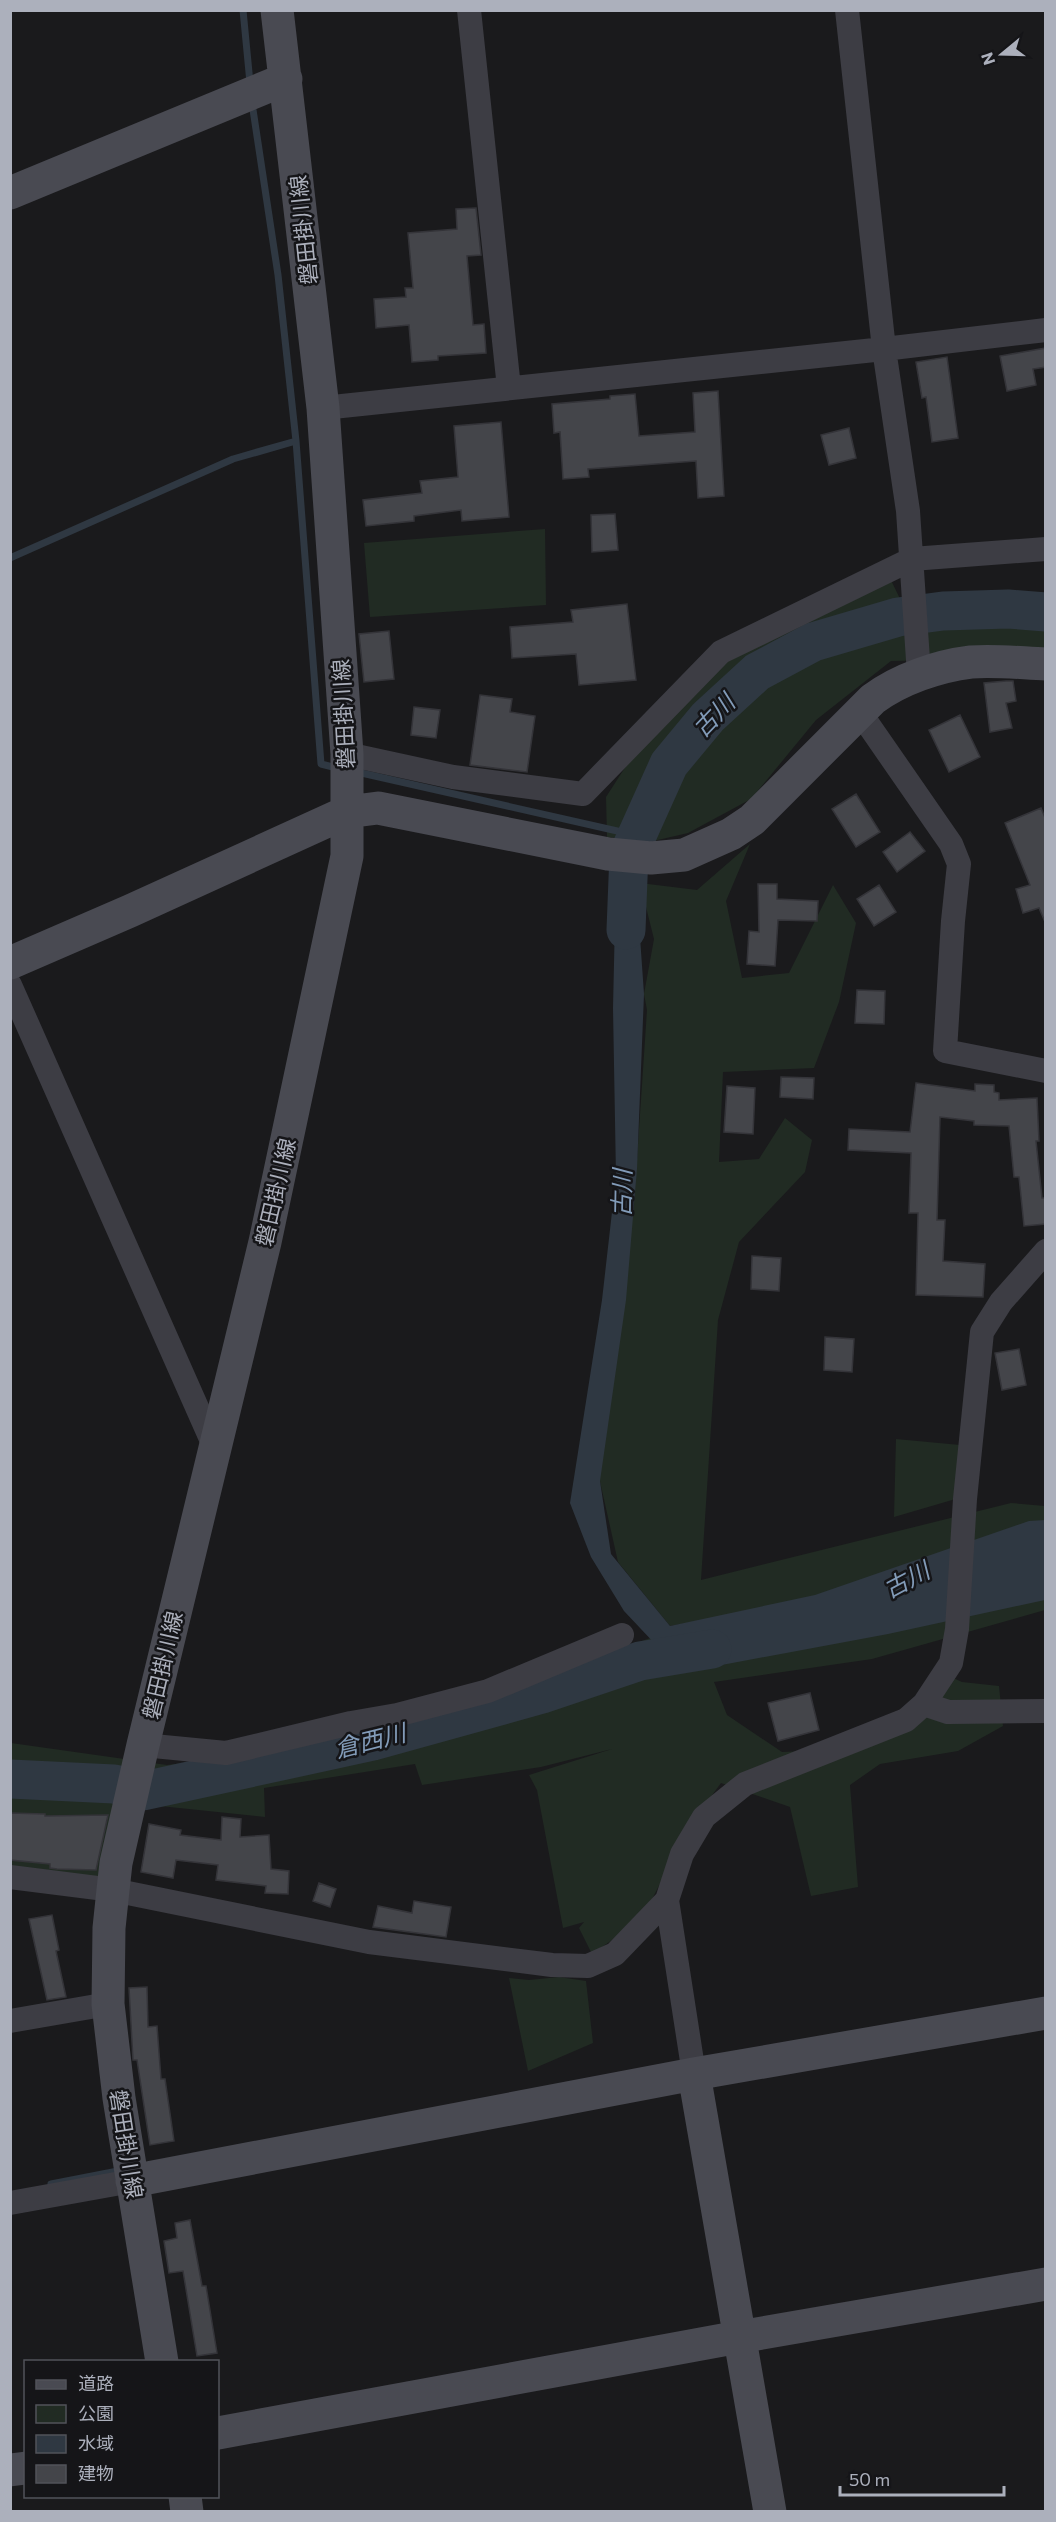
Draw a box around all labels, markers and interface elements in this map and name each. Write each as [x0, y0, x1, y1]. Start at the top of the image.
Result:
north arrow [972, 24, 1032, 84]
text: N [976, 50, 998, 68]
street label: 磐田掛川線 [284, 174, 322, 286]
street label: 磐田掛川線 [327, 658, 359, 770]
water label: 古川 [686, 686, 742, 742]
street label: 磐田掛川線 [249, 1135, 301, 1249]
water label: 古川 [606, 1166, 636, 1217]
water label: 古川 [878, 1554, 937, 1603]
street label: 磐田掛川線 [136, 1608, 188, 1722]
water label: 倉西川 [332, 1716, 411, 1763]
street label: 磐田掛川線 [105, 2088, 149, 2200]
legend [24, 2360, 219, 2498]
text: 道路 [78, 2372, 114, 2394]
text: 公園 [78, 2402, 114, 2424]
text: 水域 [78, 2432, 114, 2454]
scale bar [840, 2459, 1004, 2497]
text: 建物 [78, 2462, 114, 2484]
text: 50 m [849, 2468, 890, 2490]

